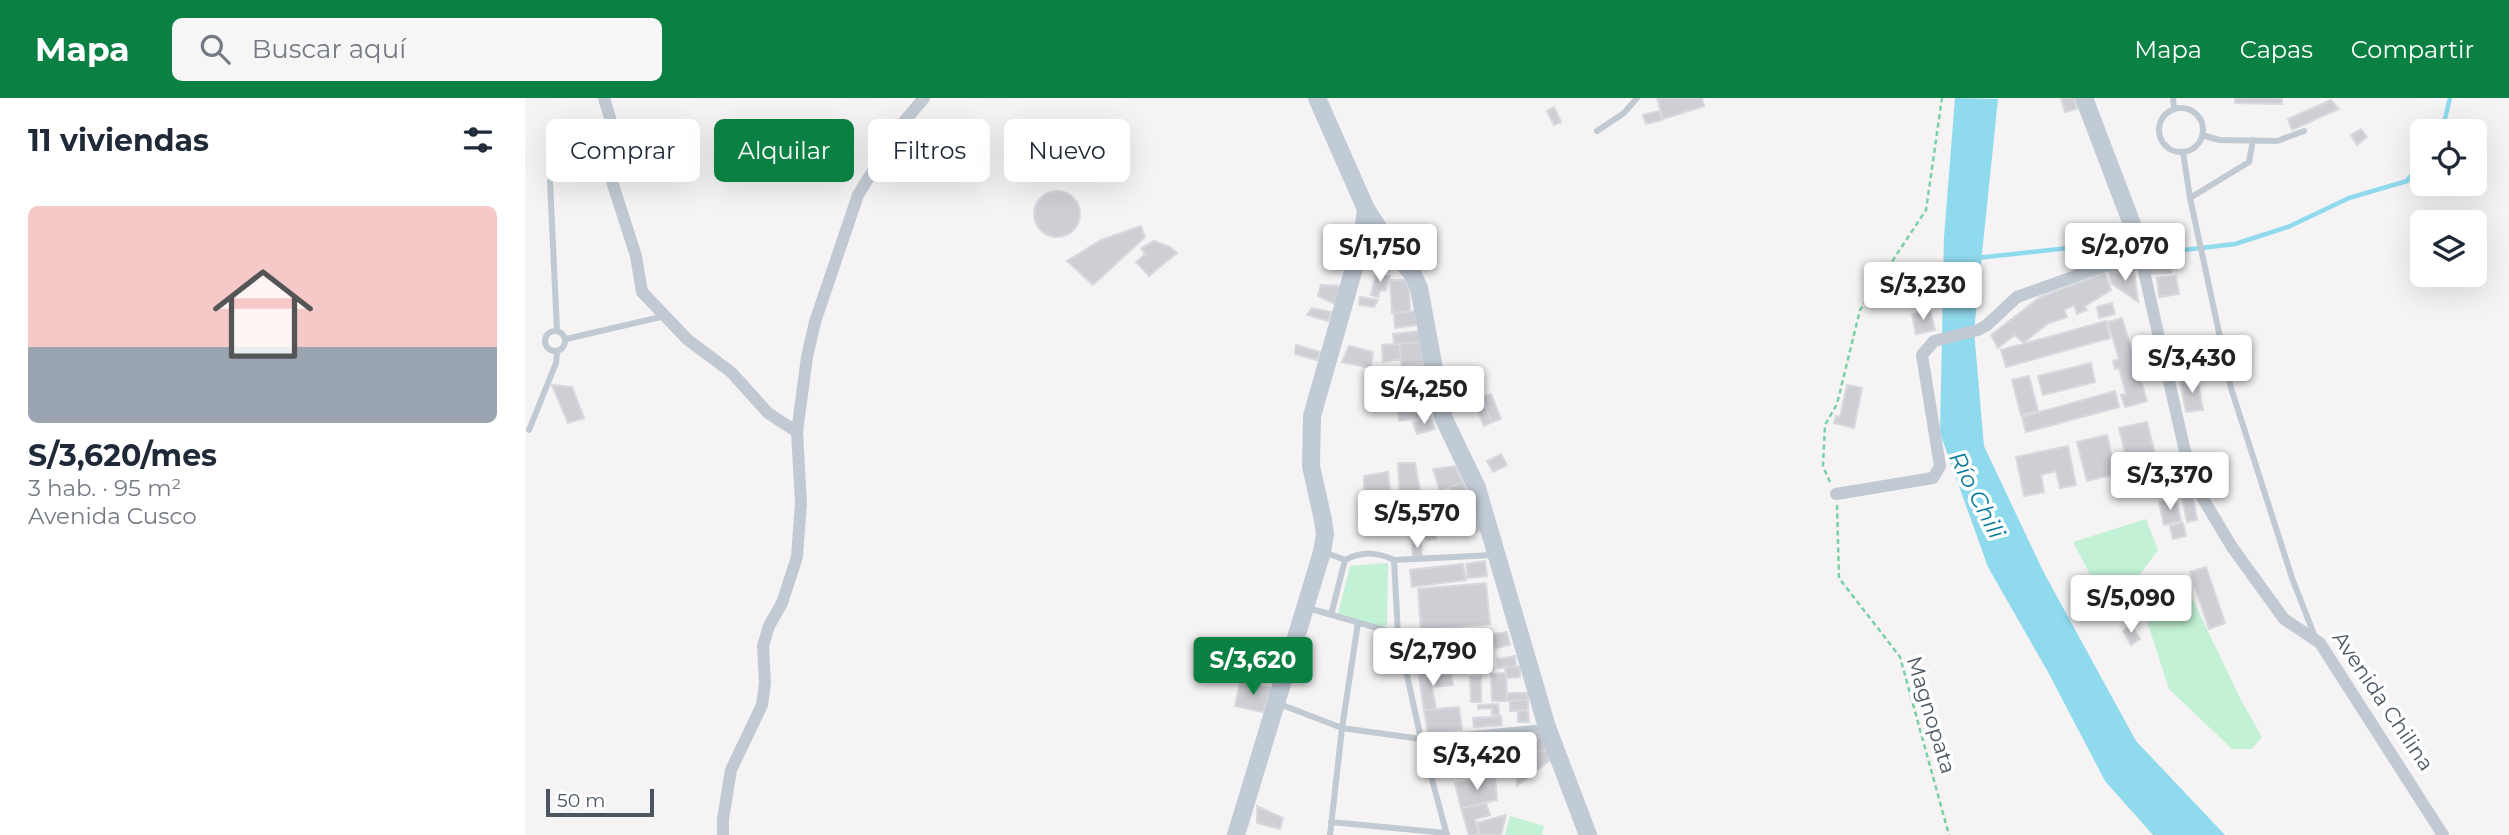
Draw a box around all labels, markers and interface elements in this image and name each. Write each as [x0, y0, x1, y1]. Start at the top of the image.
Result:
search box [172, 18, 662, 81]
text: Mapa [35, 29, 130, 69]
icon: search [196, 30, 234, 68]
text: Buscar aquí [252, 33, 406, 65]
text: Mapa [2134, 35, 2202, 64]
text: Capas [2240, 35, 2313, 64]
text: Compartir [2351, 35, 2474, 64]
chip: Comprar [546, 119, 700, 182]
chip: Alquilar [714, 119, 854, 182]
chip: Filtros [868, 119, 990, 182]
chip: Nuevo [1004, 119, 1130, 182]
map controls [2410, 119, 2487, 287]
button: locate [2410, 119, 2487, 196]
icon: filters [459, 121, 497, 159]
text: 11 viviendas [28, 122, 209, 159]
button: layers [2410, 210, 2487, 287]
pin: S/2,070 [2060, 223, 2190, 283]
pin: S/1,750 [1315, 225, 1445, 284]
text: S/2,070 [2081, 232, 2169, 260]
text: S/1,750 [1339, 233, 1421, 261]
icon: home [200, 251, 326, 377]
pin: S/3,230 [1858, 262, 1988, 322]
text: S/3,230 [1880, 271, 1966, 299]
pin: S/3,430 [2127, 336, 2257, 395]
text: S/3,430 [2148, 344, 2236, 372]
pin: S/4,250 [1359, 366, 1489, 426]
text: S/4,250 [1380, 375, 1468, 403]
text: S/3,620/mes [28, 437, 217, 474]
water label: Río Chili [1943, 447, 2011, 544]
pin: S/3,370 [2105, 452, 2235, 512]
text: S/3,370 [2127, 461, 2213, 489]
text: 3 hab. · 95 m² [28, 474, 181, 502]
pin: S/5,570 [1352, 490, 1482, 550]
text: S/5,570 [1374, 499, 1460, 527]
text: Avenida Cusco [28, 502, 197, 530]
pin: S/5,090 [2066, 575, 2196, 635]
text: S/5,090 [2087, 584, 2175, 612]
street label: Avenida Chilina [2328, 626, 2439, 775]
pin: S/2,790 [1368, 628, 1498, 688]
text: S/2,790 [1389, 637, 1477, 665]
pin: S/3,620 [1188, 638, 1318, 697]
text: S/3,620 [1210, 646, 1296, 674]
street label: Magnopata [1902, 653, 1961, 776]
pin: S/3,420 [1412, 732, 1542, 792]
text: S/3,420 [1433, 741, 1521, 769]
scale bar [546, 786, 655, 818]
text: 50 m [557, 789, 605, 812]

